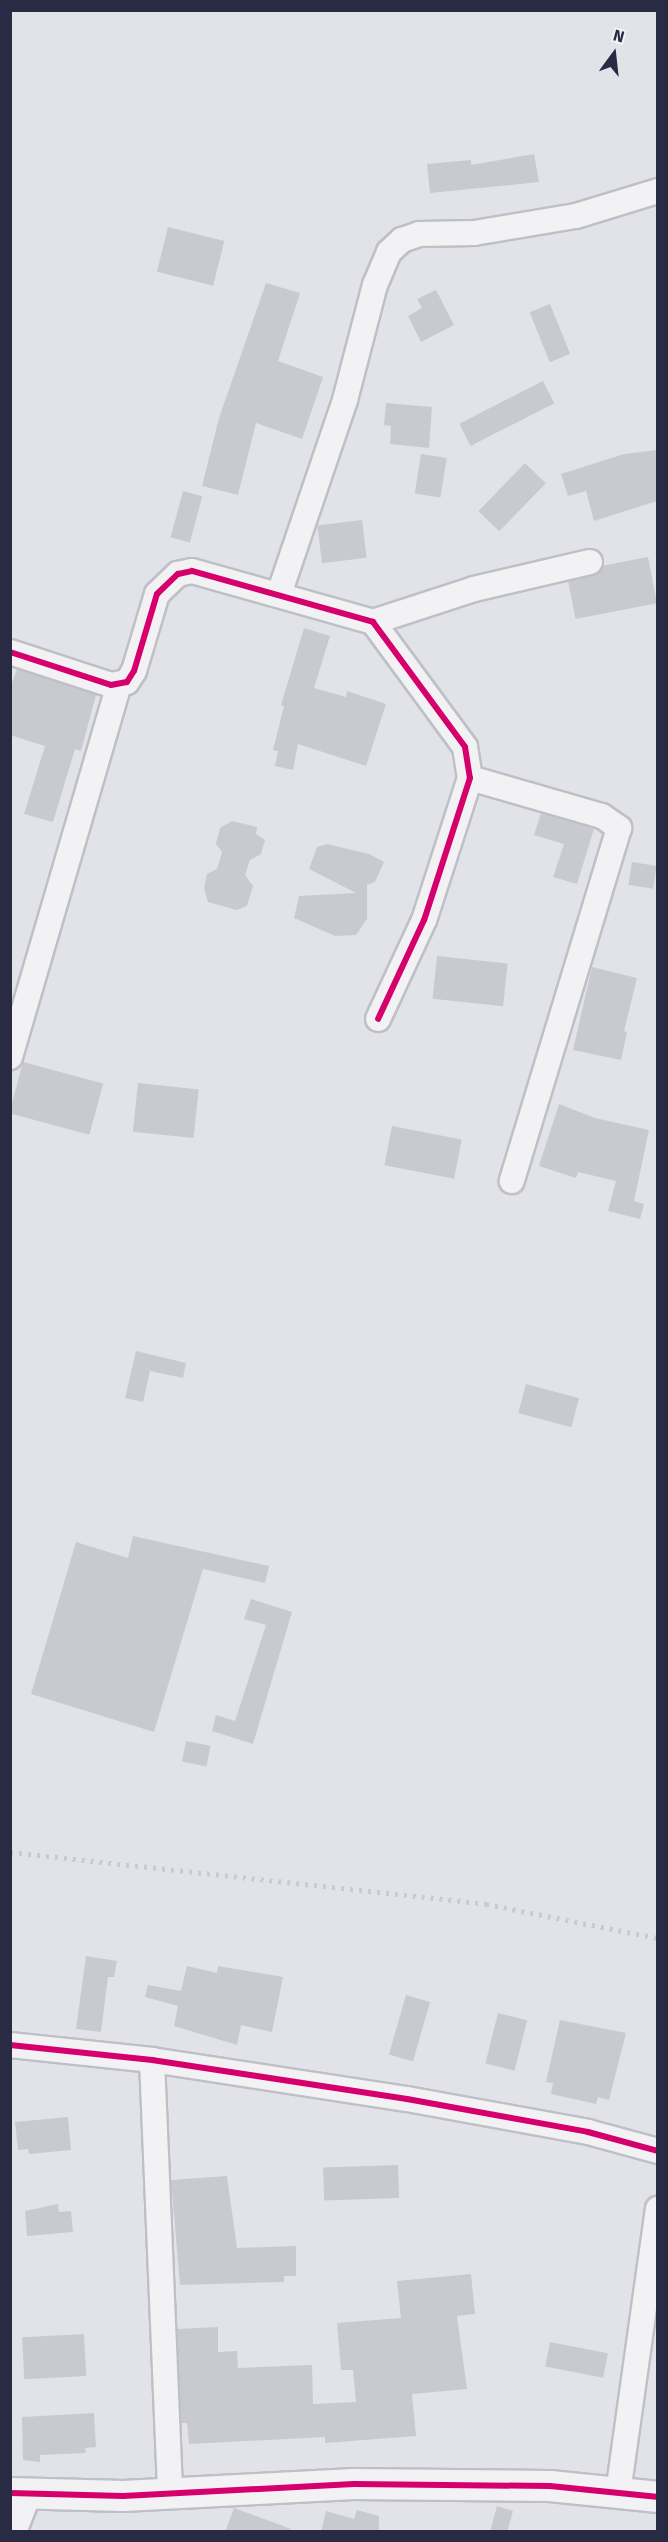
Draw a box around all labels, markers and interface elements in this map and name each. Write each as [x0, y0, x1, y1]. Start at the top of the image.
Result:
north arrow [584, 24, 644, 84]
text: N [611, 26, 626, 47]

